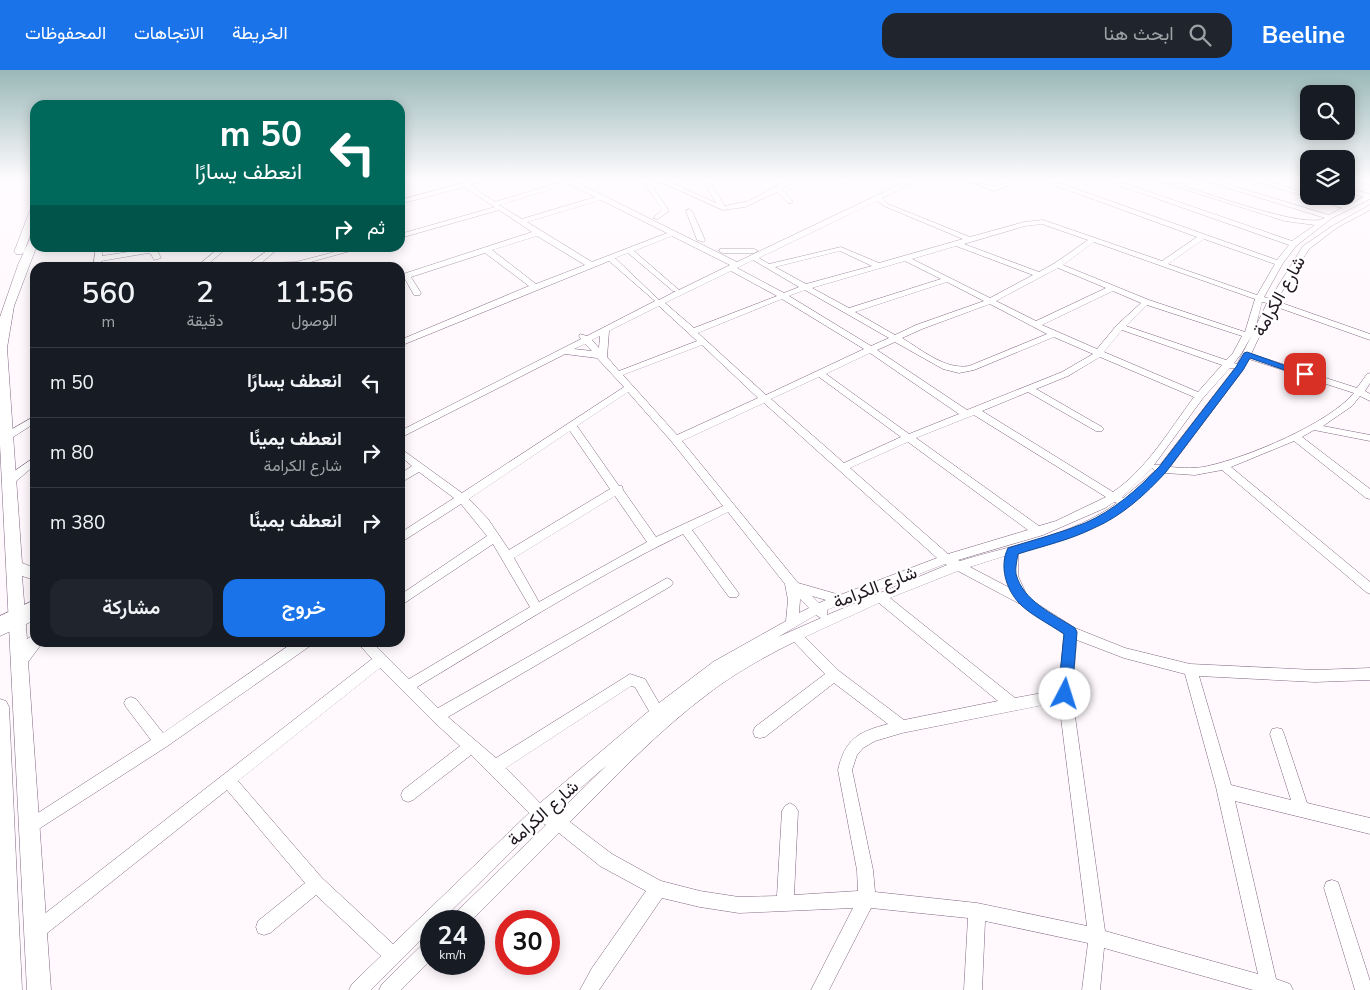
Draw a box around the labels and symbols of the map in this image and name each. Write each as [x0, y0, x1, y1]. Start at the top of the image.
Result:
street label: شارع الكرامة [1247, 252, 1311, 340]
pin [1284, 353, 1326, 395]
street label: شارع الكرامة [830, 560, 920, 614]
position arrow [1038, 667, 1090, 719]
street label: شارع الكرامة [502, 775, 584, 851]
speed limit sign: 30 [495, 910, 560, 975]

